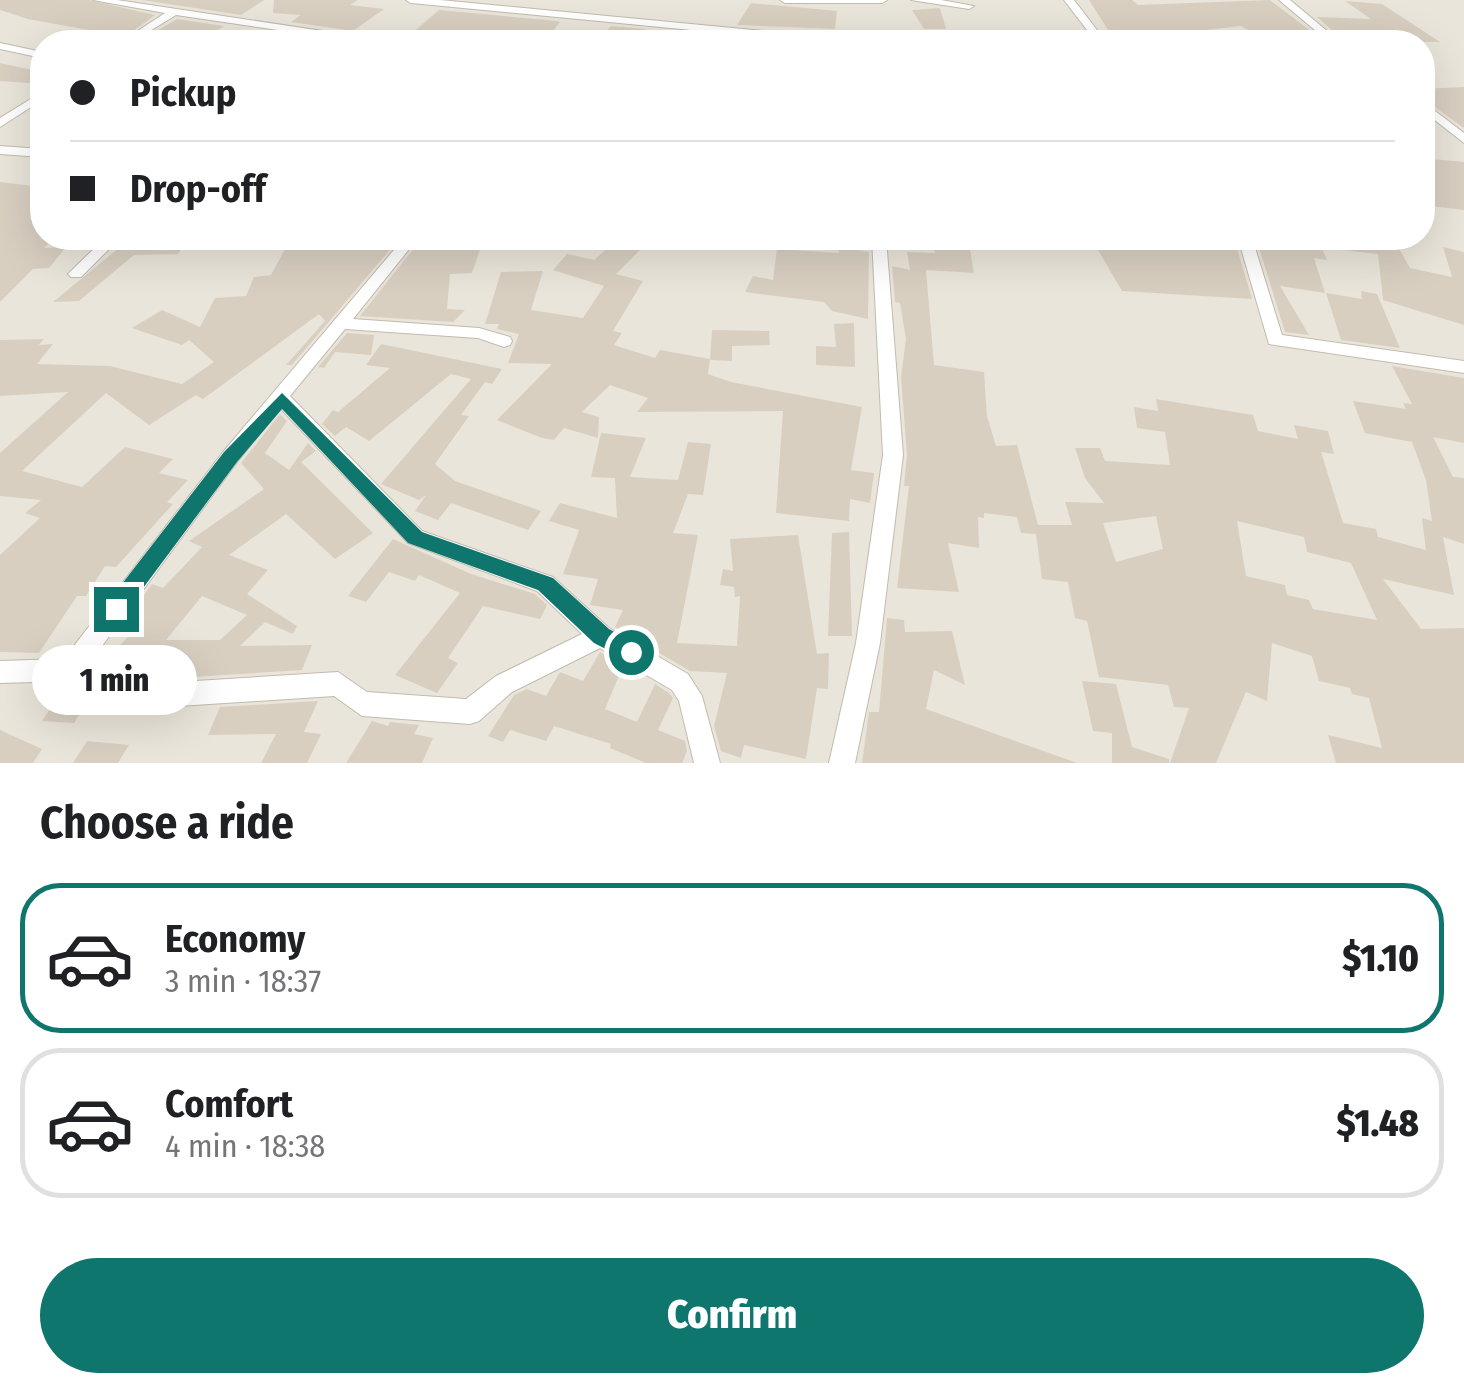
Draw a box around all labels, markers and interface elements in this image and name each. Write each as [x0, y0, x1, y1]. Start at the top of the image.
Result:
text: Pickup [130, 70, 236, 116]
text: Drop-off [130, 166, 266, 212]
route end [94, 587, 139, 632]
route start [609, 630, 654, 675]
callout: 1 min [34, 644, 198, 714]
text: 1 min [80, 661, 149, 699]
text: Choose a ride [40, 796, 294, 850]
icon: car [45, 913, 135, 1003]
text: Economy [165, 916, 305, 962]
text: $1.10 [1342, 935, 1419, 981]
text: 3 min · 18:37 [165, 962, 321, 1000]
icon: car [45, 1078, 135, 1168]
text: Comfort [165, 1081, 293, 1127]
text: $1.48 [1336, 1100, 1419, 1146]
text: 4 min · 18:38 [165, 1127, 325, 1165]
button: Confirm [40, 1258, 1424, 1373]

